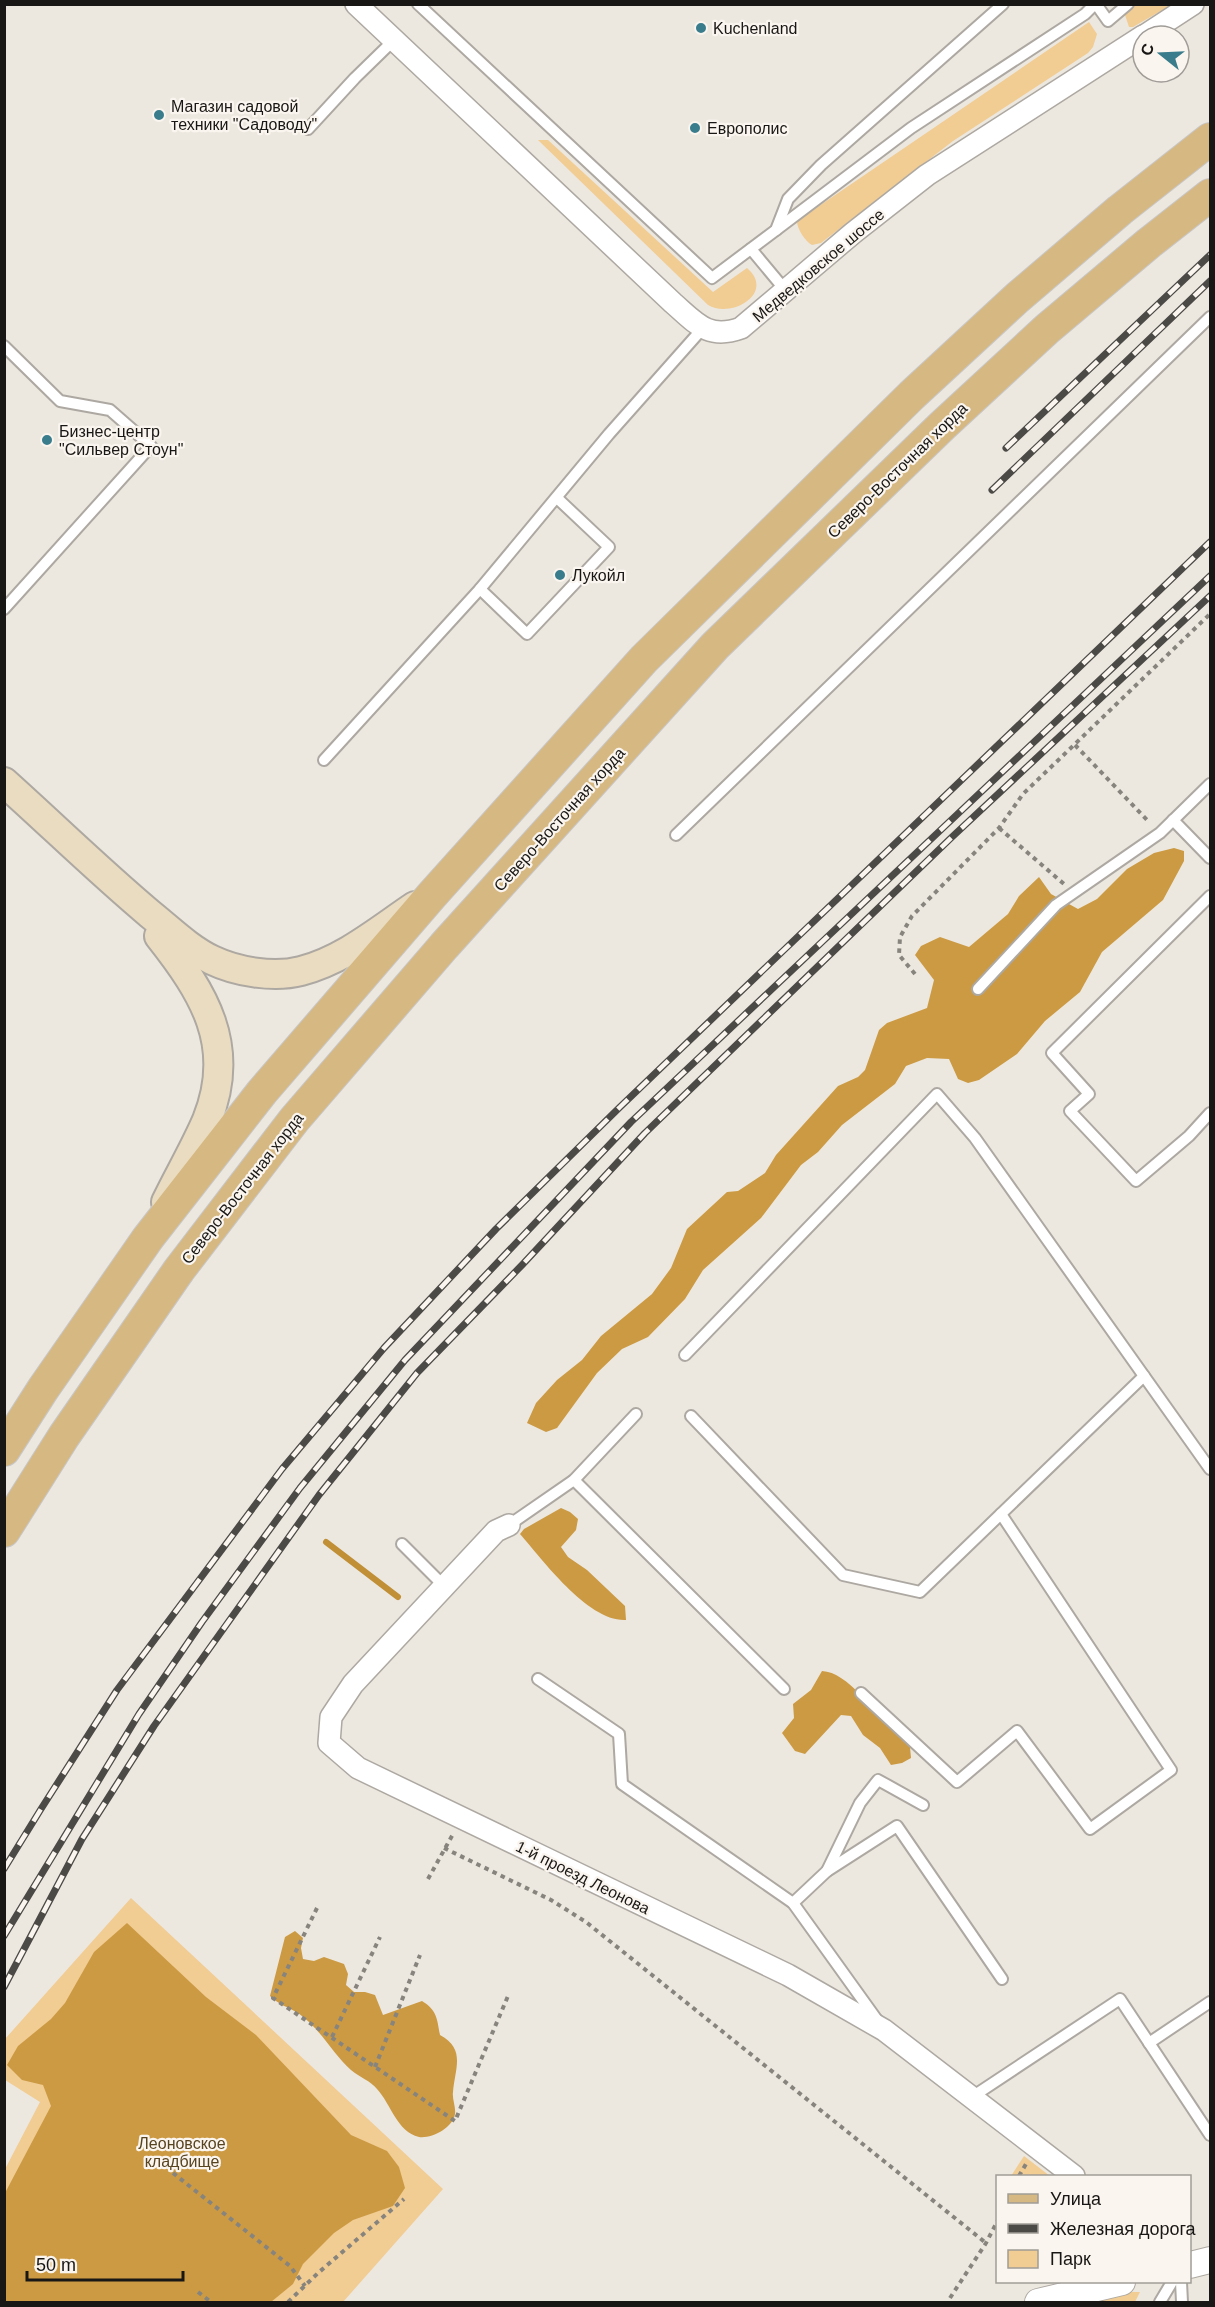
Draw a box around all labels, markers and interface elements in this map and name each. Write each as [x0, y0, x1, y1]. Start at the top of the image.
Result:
place label: Kuchenland [713, 20, 798, 37]
marker: Kuchenland [694, 21, 708, 35]
north arrow [1131, 24, 1191, 84]
text: С [1137, 41, 1157, 58]
place label: Магазин садовой техники "Садоводу" [171, 98, 317, 133]
marker: Магазин садовой техники "Садоводу" [152, 108, 166, 122]
place label: Европолис [707, 120, 787, 137]
marker: Европолис [688, 121, 702, 135]
street label: Медведковское шоссе [749, 205, 887, 325]
street label: Северо-Восточная хорда [824, 399, 970, 541]
place label: Бизнес-центр "Сильвер Стоун" [59, 423, 183, 458]
marker: Бизнес-центр "Сильвер Стоун" [40, 433, 54, 447]
place label: Лукойл [572, 567, 625, 584]
marker: Лукойл [553, 568, 567, 582]
street label: Северо-Восточная хорда [491, 744, 628, 894]
street label: Северо-Восточная хорда [178, 1109, 307, 1267]
street label: 1-й проезд Леонова [513, 1838, 652, 1917]
park label: Леоновское кладбище [138, 2135, 226, 2170]
legend [996, 2175, 1191, 2283]
text: Улица [1050, 2189, 1102, 2209]
text: Железная дорога [1050, 2219, 1197, 2239]
scale bar [27, 2244, 183, 2282]
text: Парк [1050, 2249, 1091, 2269]
text: 50 m [36, 2255, 76, 2275]

